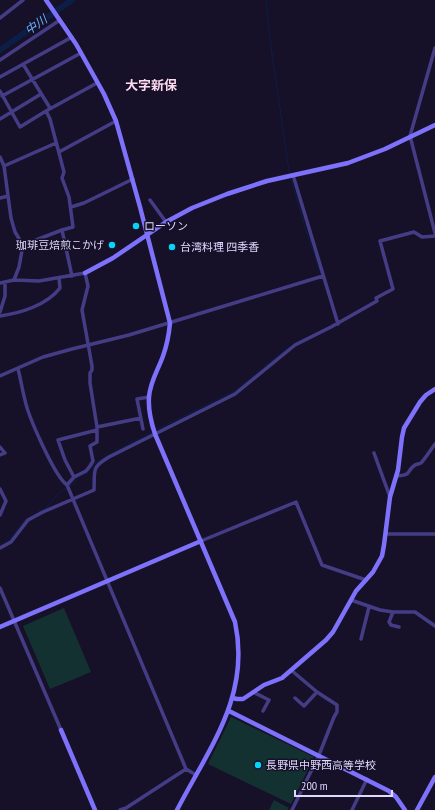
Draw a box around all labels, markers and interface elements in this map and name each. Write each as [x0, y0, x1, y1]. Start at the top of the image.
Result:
water label: 中川 [22, 10, 51, 38]
district label: 大字新保 [125, 77, 177, 94]
place label: ローソン [144, 219, 188, 233]
marker: ローソン [131, 221, 141, 231]
place label: 珈琲豆焙煎こかげ [16, 238, 104, 252]
marker: 珈琲豆焙煎こかげ [107, 240, 117, 250]
place label: 台湾料理 四季香 [180, 240, 259, 254]
marker: 台湾料理 四季香 [167, 242, 177, 252]
place label: 長野県中野西高等学校 [266, 758, 376, 772]
marker: 長野県中野西高等学校 [253, 760, 263, 770]
scale bar [295, 772, 392, 798]
text: 200 m [301, 778, 328, 793]

